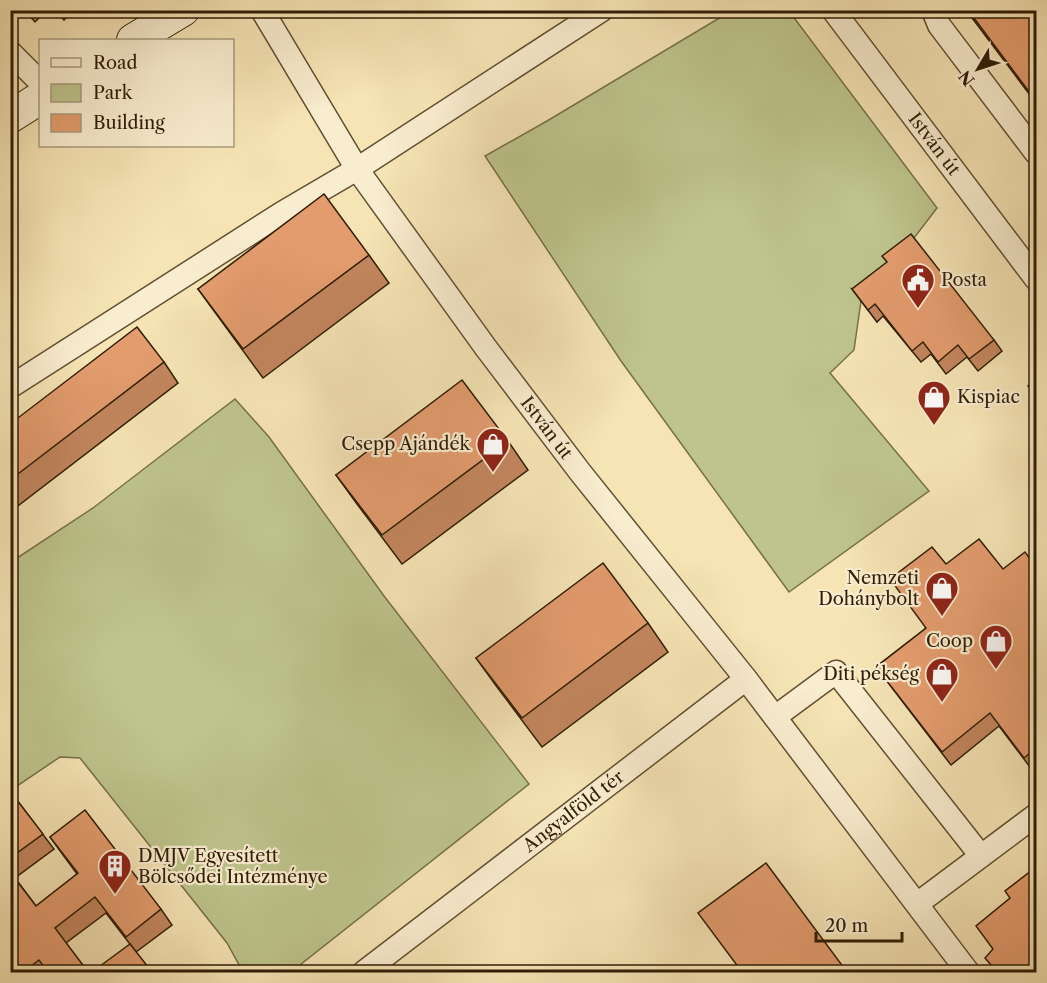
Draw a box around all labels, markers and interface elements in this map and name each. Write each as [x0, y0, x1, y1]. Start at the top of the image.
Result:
legend [39, 39, 234, 147]
north arrow [948, 39, 1008, 99]
text: Road [93, 52, 138, 74]
text: N [954, 67, 978, 90]
text: Park [93, 82, 134, 104]
street label: István út [903, 108, 965, 180]
text: Building [93, 112, 165, 134]
public building icon: Posta [900, 262, 936, 309]
place label: Posta [941, 269, 988, 291]
shop icon: Kispiac [916, 379, 952, 426]
place label: Kispiac [957, 386, 1020, 408]
street label: István út [516, 392, 578, 464]
shop icon: Csepp Ajándék [475, 426, 511, 473]
place label: Csepp Ajándék [341, 433, 472, 455]
place label: Nemzeti Dohánybolt [818, 567, 920, 610]
shop icon: Nemzeti Dohánybolt [924, 570, 960, 617]
shop icon: Coop [978, 623, 1014, 670]
place label: Coop [926, 630, 973, 652]
shop icon: Diti pékség [924, 656, 960, 703]
place label: Diti pékség [823, 663, 919, 685]
street label: Angyalföld tér [518, 766, 629, 857]
place label: DMJV Egyesített Bölcsődei Intézménye [138, 845, 328, 888]
building icon: DMJV Egyesített Bölcsődei Intézménye [97, 848, 133, 895]
scale bar [816, 905, 902, 943]
text: 20 m [825, 915, 869, 937]

